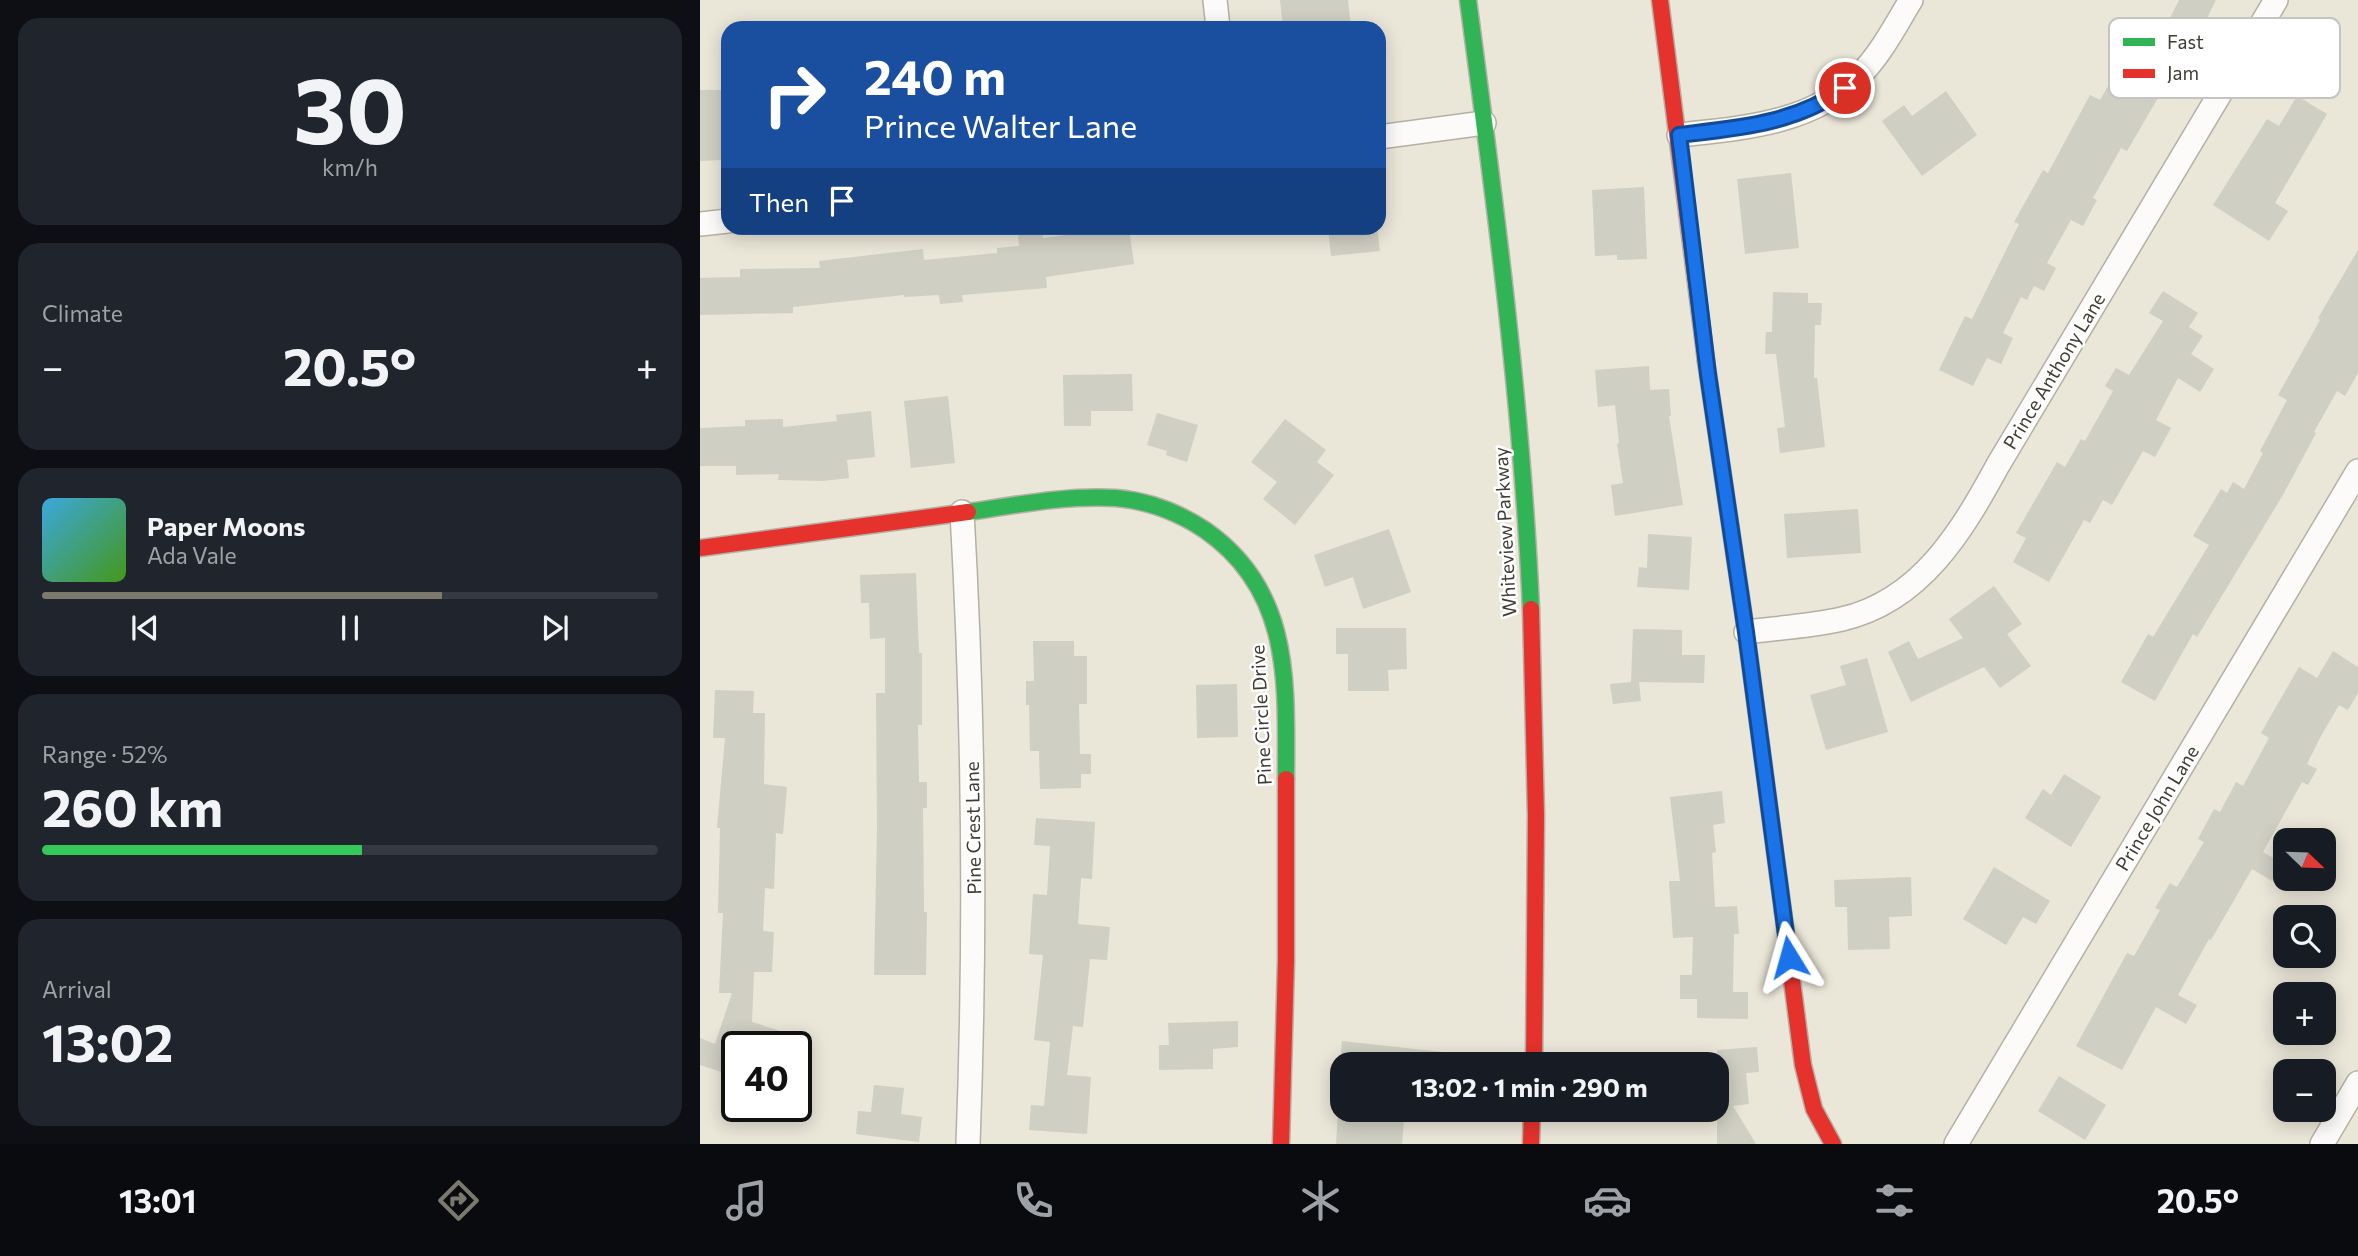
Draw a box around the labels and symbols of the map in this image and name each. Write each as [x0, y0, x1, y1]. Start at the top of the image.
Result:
legend [2109, 18, 2340, 98]
text: Fast [2167, 30, 2204, 53]
pin [1815, 58, 1875, 118]
text: Jam [2167, 61, 2199, 84]
street label: Prince Anthony Lane [1998, 288, 2109, 453]
street label: Whiteview Parkway [1489, 446, 1520, 618]
street label: Pine Circle Drive [1245, 644, 1276, 786]
street label: Prince John Lane [2110, 741, 2203, 875]
street label: Pine Crest Lane [960, 761, 985, 895]
north arrow [2273, 828, 2336, 891]
position arrow [1752, 920, 1826, 994]
speed limit sign: 40 [721, 1031, 812, 1122]

